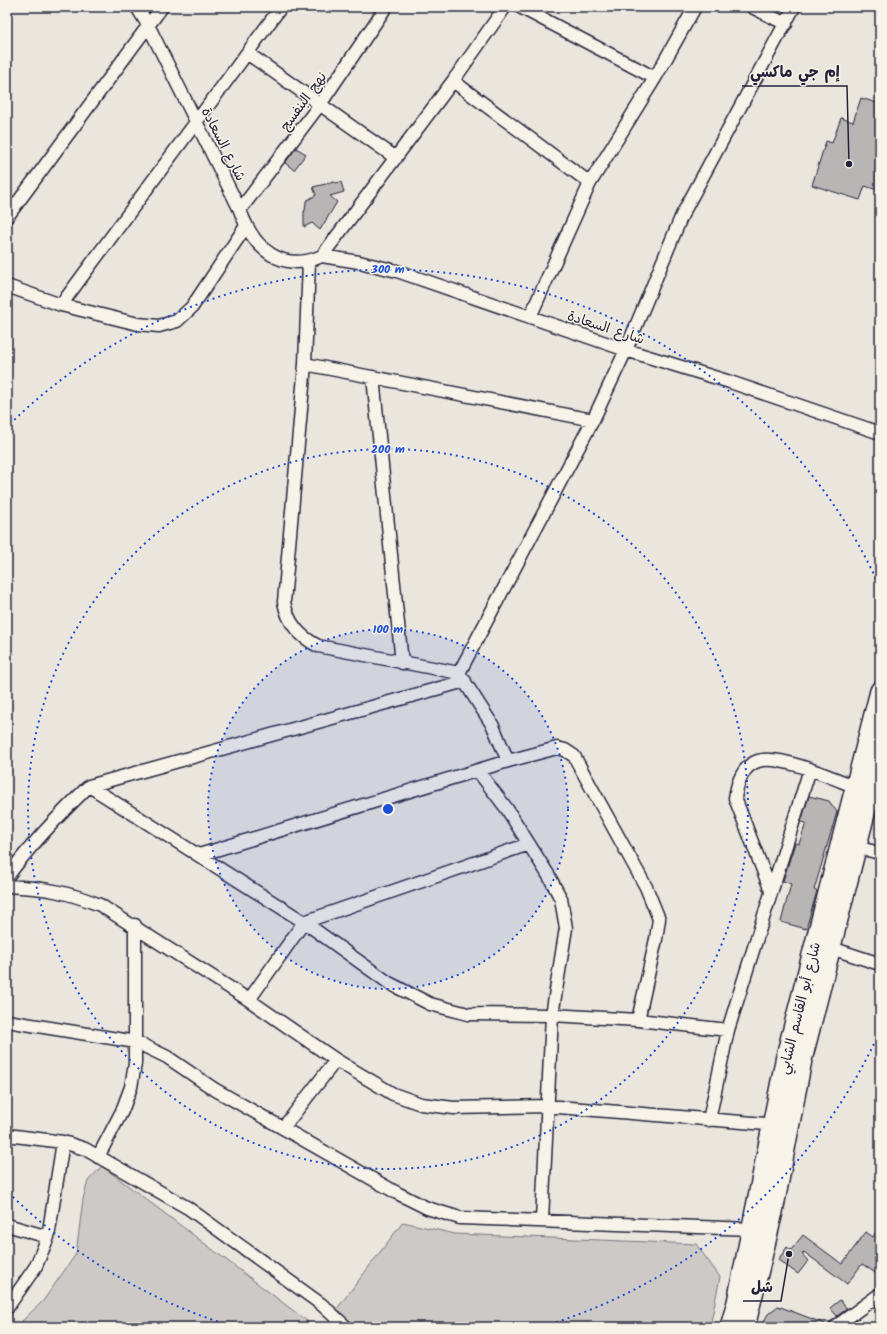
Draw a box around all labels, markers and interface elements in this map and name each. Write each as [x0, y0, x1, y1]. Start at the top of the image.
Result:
callout: إم جي ماكسي [742, 59, 847, 86]
text: إم جي ماكسي [750, 61, 840, 86]
street label: نهج البنفسج [275, 67, 333, 136]
street label: شارع السعادة [195, 104, 251, 185]
text: 300 m [370, 260, 405, 279]
street label: شارع السعادة [564, 305, 647, 351]
text: 200 m [371, 440, 405, 459]
text: 100 m [373, 620, 403, 639]
centre of rings [381, 802, 395, 816]
street label: شارع أبو القاسم الشابي [773, 940, 828, 1077]
callout: شل [743, 1274, 781, 1301]
text: شل [751, 1276, 773, 1300]

